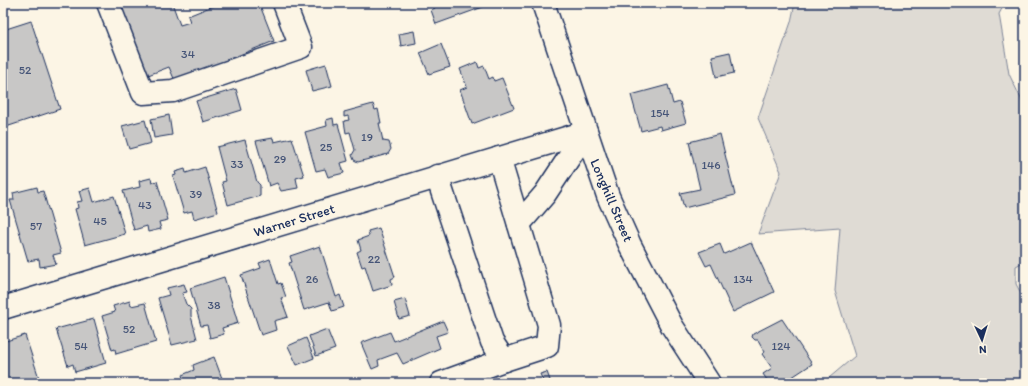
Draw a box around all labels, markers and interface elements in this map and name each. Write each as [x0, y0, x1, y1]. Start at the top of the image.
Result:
house number: 34 [181, 47, 195, 61]
house number: 52 [19, 63, 32, 77]
house number: 154 [650, 106, 670, 120]
house number: 19 [361, 130, 373, 144]
house number: 25 [320, 140, 332, 154]
house number: 29 [274, 152, 286, 166]
street label: Longhill Street [586, 156, 637, 244]
house number: 33 [230, 157, 244, 171]
house number: 146 [701, 158, 721, 172]
house number: 39 [190, 187, 202, 201]
house number: 43 [138, 198, 152, 212]
street label: Warner Street [251, 200, 337, 241]
house number: 45 [93, 214, 107, 228]
house number: 57 [30, 219, 42, 233]
house number: 22 [368, 252, 381, 266]
house number: 26 [306, 272, 318, 286]
house number: 134 [733, 272, 753, 286]
house number: 38 [207, 298, 221, 312]
north arrow [962, 320, 1002, 360]
house number: 52 [123, 322, 136, 336]
house number: 54 [74, 339, 88, 353]
house number: 124 [771, 339, 791, 353]
text: N [978, 343, 987, 356]

